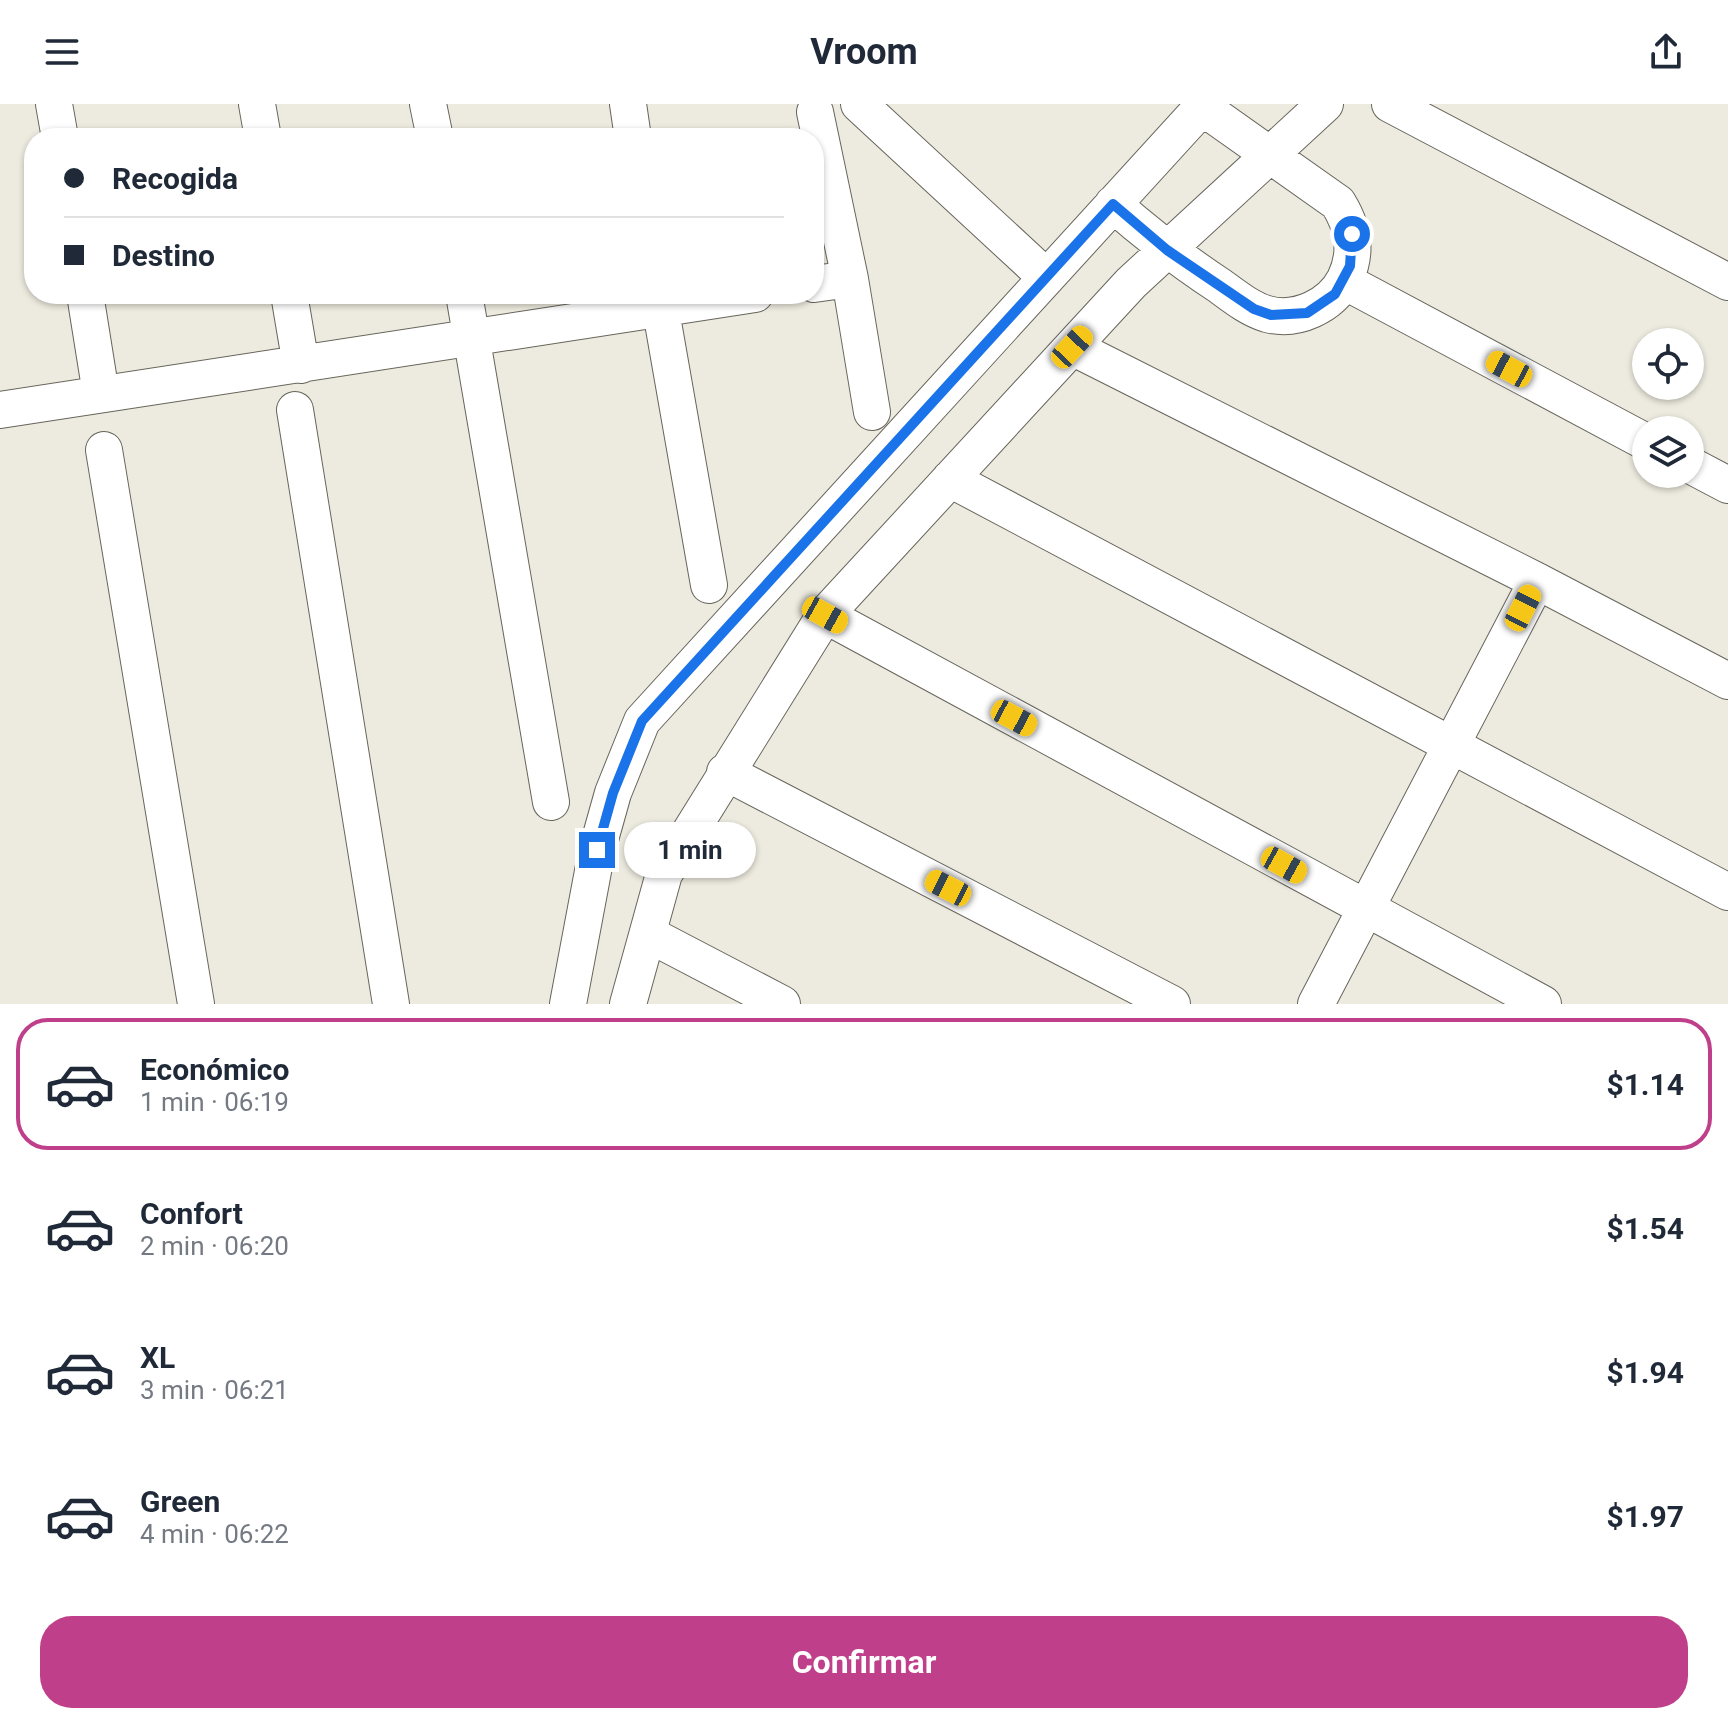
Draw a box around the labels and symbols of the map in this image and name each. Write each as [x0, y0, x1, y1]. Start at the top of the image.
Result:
route start [1334, 216, 1370, 252]
car [1047, 321, 1097, 373]
car [1482, 347, 1536, 391]
car [1501, 581, 1545, 635]
car [798, 593, 852, 637]
car [987, 696, 1041, 740]
callout: 1 min [625, 822, 757, 878]
route end [579, 832, 615, 868]
car [1257, 843, 1311, 887]
car [921, 866, 975, 910]

